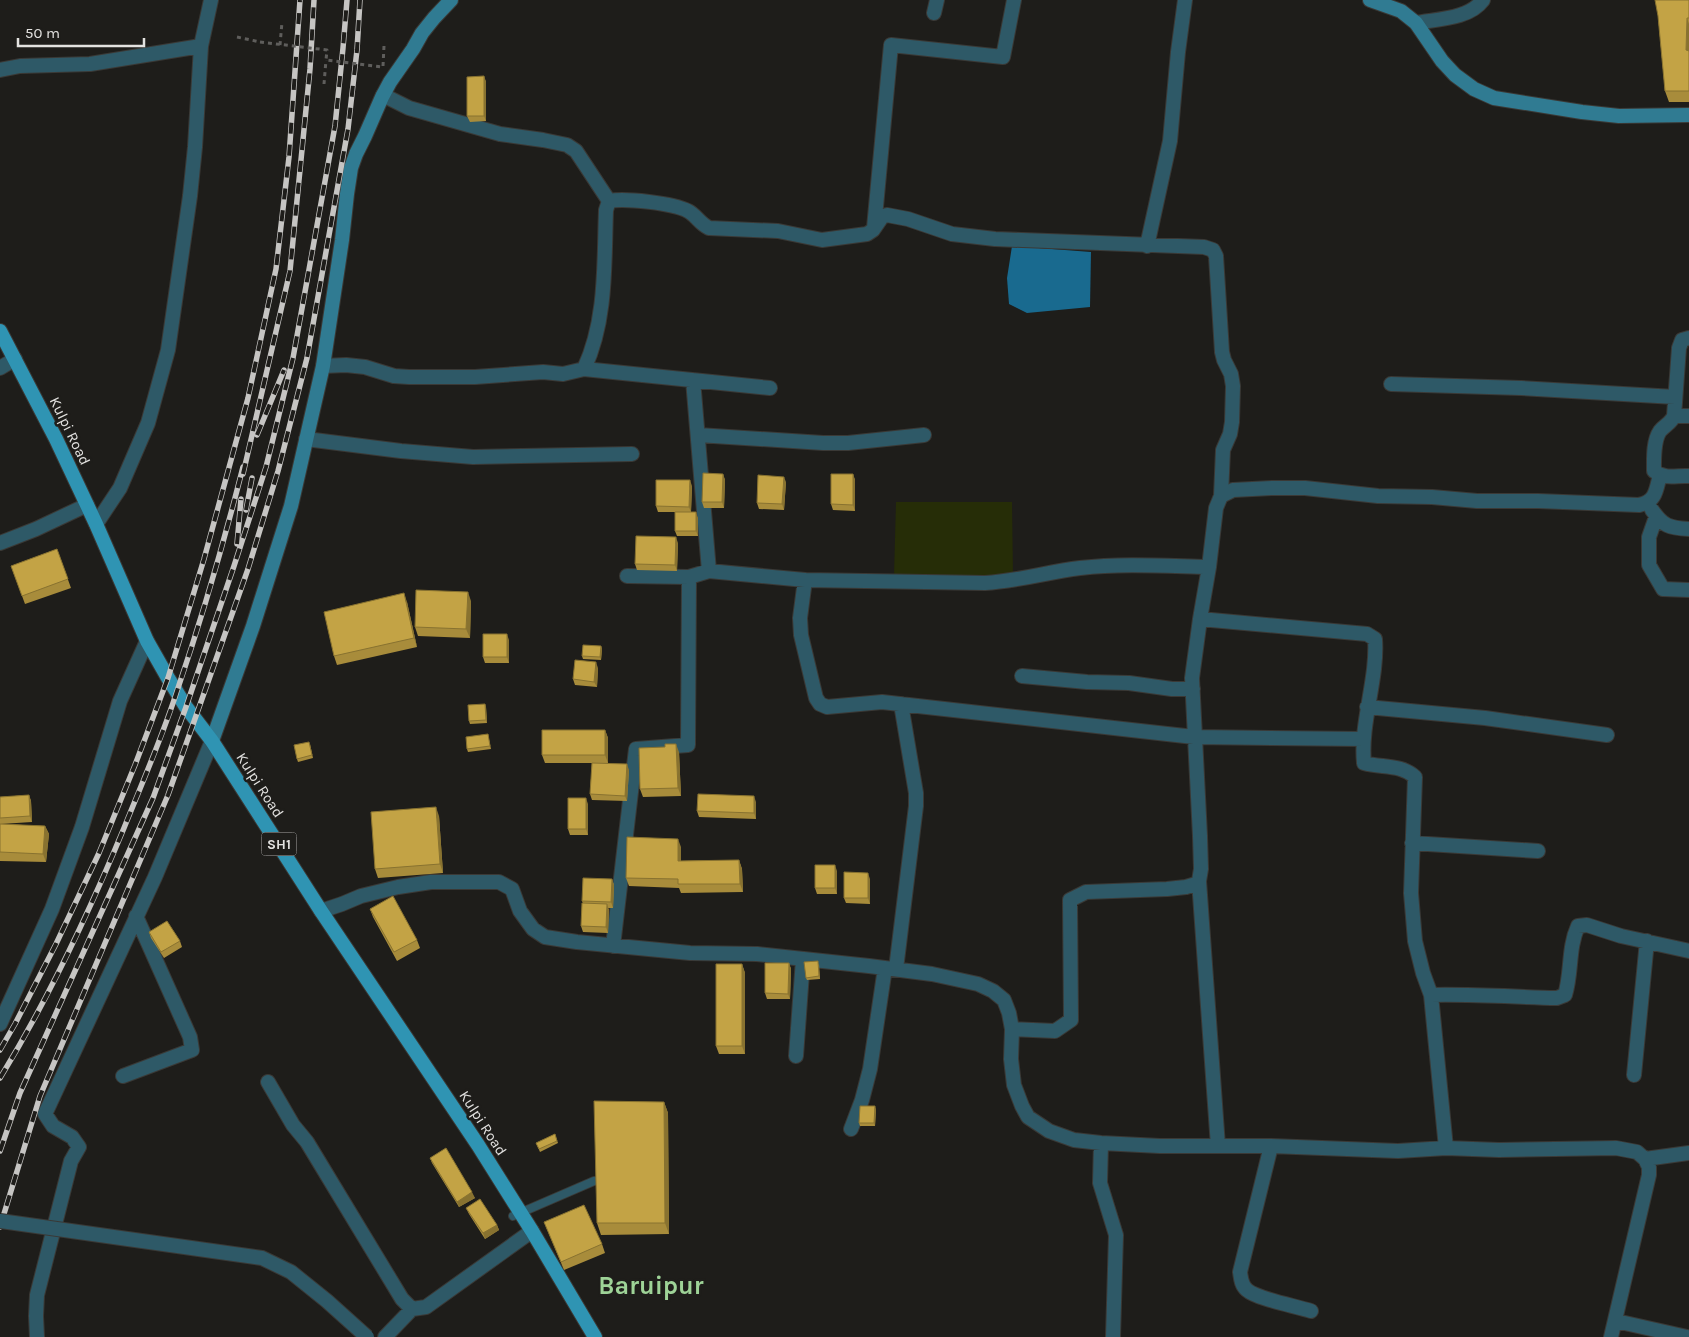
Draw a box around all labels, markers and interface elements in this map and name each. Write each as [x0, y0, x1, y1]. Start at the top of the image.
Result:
scale bar [18, 15, 144, 47]
text: 50 m [25, 24, 60, 42]
street label: Kulpi Road [46, 394, 94, 468]
street label: Kulpi Road [232, 749, 288, 821]
road number: SH1 [262, 832, 296, 856]
street label: Kulpi Road [455, 1087, 511, 1159]
district label: Baruipur [598, 1271, 704, 1300]

